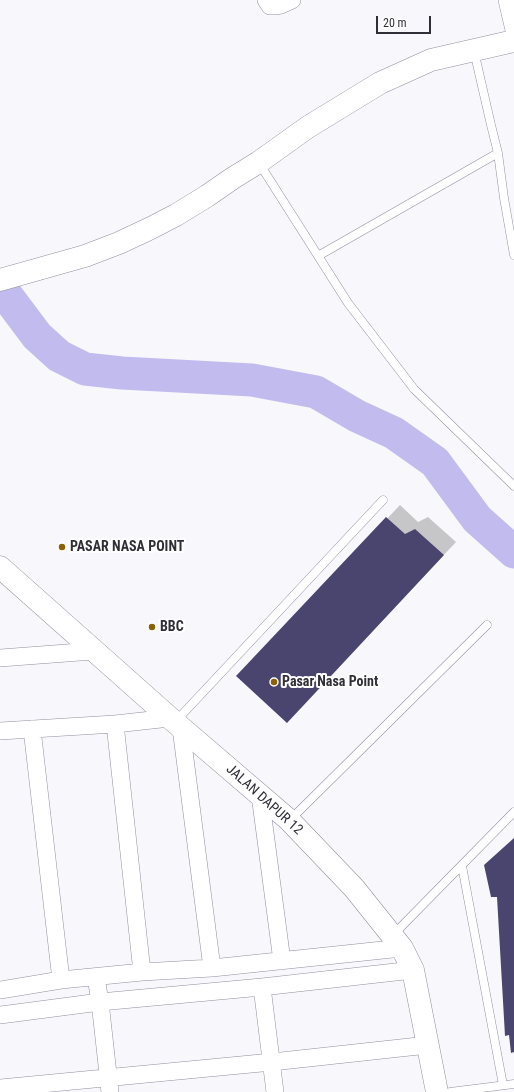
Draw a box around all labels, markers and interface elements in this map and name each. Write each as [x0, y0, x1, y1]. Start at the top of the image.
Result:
scale bar [378, 8, 433, 34]
text: 20 m [383, 16, 407, 30]
place label: PASAR NASA POINT [70, 539, 184, 555]
marker: PASAR NASA POINT [57, 542, 67, 552]
place label: BBC [160, 619, 184, 635]
marker: BBC [147, 622, 157, 632]
place label: Pasar Nasa Point [282, 674, 378, 690]
marker: Pasar Nasa Point [269, 677, 279, 687]
street label: JALAN DAPUR 12 [222, 761, 306, 839]

